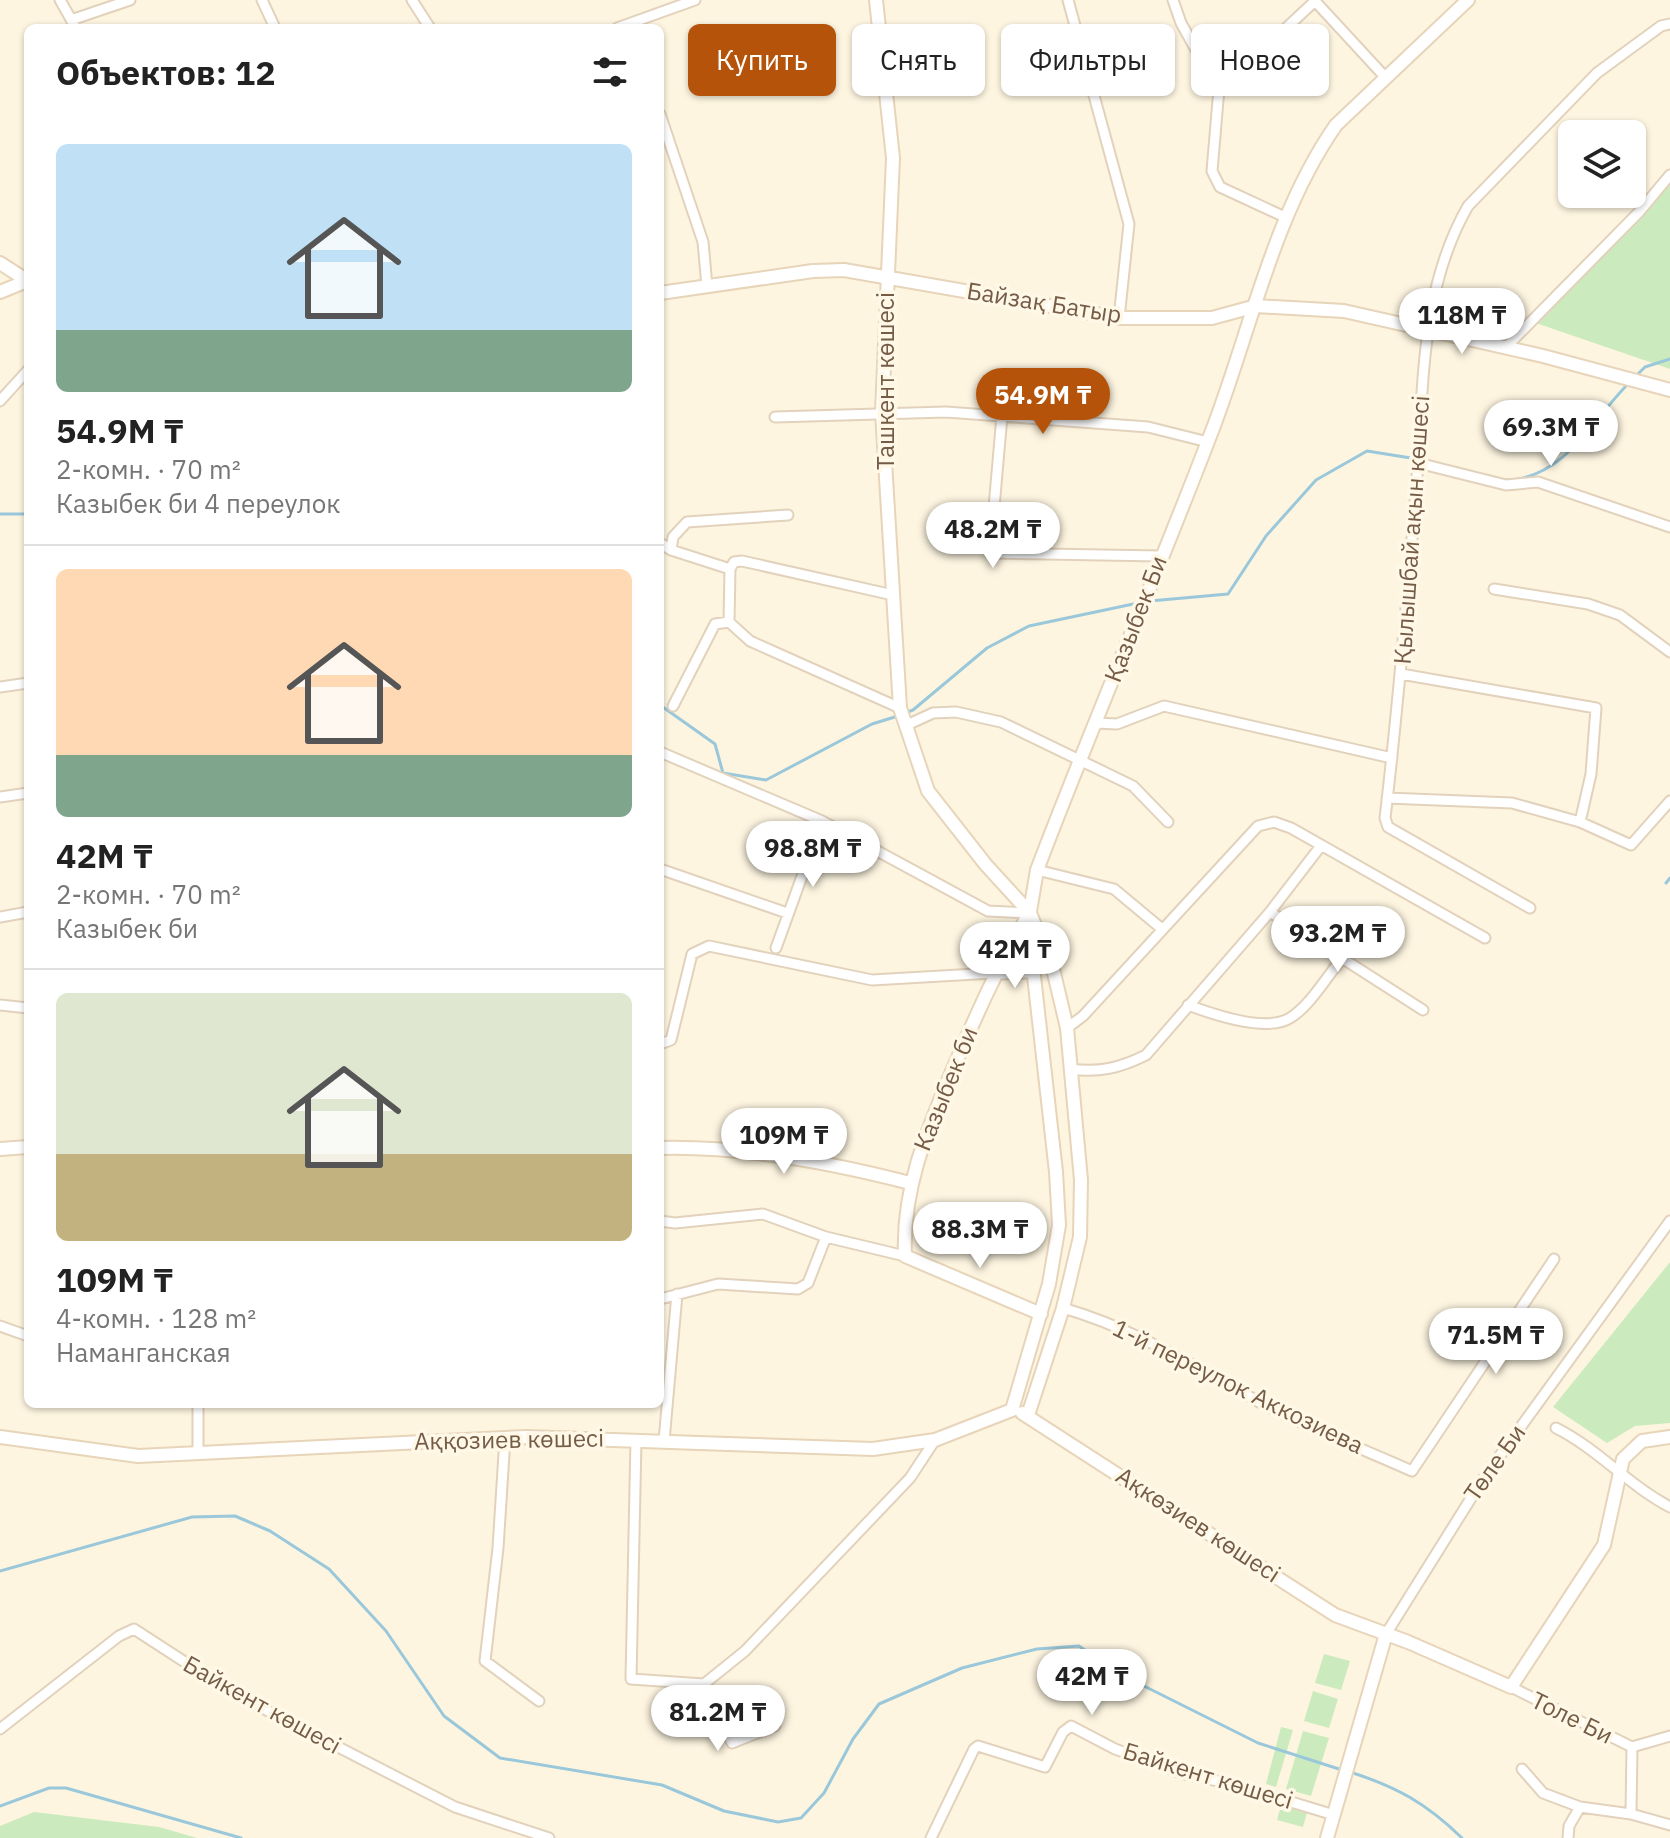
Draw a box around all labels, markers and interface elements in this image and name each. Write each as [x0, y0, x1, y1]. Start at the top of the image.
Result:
chip: Купить [688, 24, 836, 96]
chip: Снять [852, 24, 985, 96]
chip: Фильтры [1001, 24, 1175, 96]
chip: Новое [1191, 24, 1329, 96]
text: Объектов: 12 [56, 50, 276, 94]
icon: filters [588, 50, 632, 94]
map controls [1558, 120, 1646, 208]
button: layers [1558, 120, 1646, 208]
icon: home [272, 196, 416, 340]
street label: Байзақ Батыр [965, 274, 1124, 330]
pin: 118M ₸ [1397, 288, 1527, 356]
street label: Ташкент көшесі [869, 292, 901, 470]
text: 118M ₸ [1417, 297, 1507, 331]
pin: 54.9M ₸ [969, 368, 1117, 436]
text: 54.9M ₸ [994, 377, 1092, 411]
street label: Қылышбай ақын көшесі [1386, 394, 1436, 665]
pin: 69.3M ₸ [1477, 400, 1625, 468]
text: 54.9M ₸ [56, 408, 184, 452]
text: 69.3M ₸ [1502, 409, 1600, 443]
text: 2-комн. · 70 m² [56, 452, 241, 486]
text: Казыбек би 4 переулок [56, 486, 341, 520]
pin: 48.2M ₸ [919, 502, 1067, 570]
text: 48.2M ₸ [944, 511, 1042, 545]
street label: Қазыбек Би [1096, 551, 1174, 687]
icon: home [272, 621, 416, 765]
pin: 98.8M ₸ [739, 821, 887, 889]
text: 98.8M ₸ [764, 830, 862, 864]
text: 42M ₸ [56, 833, 153, 877]
text: 2-комн. · 70 m² [56, 877, 241, 911]
pin: 93.2M ₸ [1264, 906, 1412, 974]
text: Казыбек би [56, 911, 198, 945]
text: 93.2M ₸ [1289, 915, 1387, 949]
pin: 42M ₸ [959, 922, 1071, 990]
text: 42M ₸ [978, 931, 1052, 965]
street label: Казыбек би [906, 1022, 984, 1155]
icon: home [272, 1045, 416, 1189]
pin: 109M ₸ [719, 1108, 849, 1176]
text: 109M ₸ [739, 1117, 829, 1151]
pin: 88.3M ₸ [906, 1202, 1054, 1270]
text: 88.3M ₸ [931, 1211, 1029, 1245]
text: 109M ₸ [56, 1257, 174, 1301]
text: 4-комн. · 128 m² [56, 1301, 256, 1335]
pin: 71.5M ₸ [1422, 1308, 1570, 1376]
street label: 1-й переулок Аккозиева [1108, 1311, 1369, 1461]
text: 71.5M ₸ [1447, 1317, 1545, 1351]
text: Наманганская [56, 1335, 231, 1369]
street label: Төле Би [1456, 1417, 1532, 1507]
street label: Аққозиев көшесі [414, 1421, 604, 1457]
street label: Ақкөзиев көшесі [1110, 1459, 1287, 1589]
street label: Байкент көшесі [178, 1647, 347, 1761]
pin: 42M ₸ [1036, 1649, 1148, 1717]
text: 42M ₸ [1055, 1658, 1129, 1692]
street label: Толе Би [1526, 1684, 1619, 1751]
pin: 81.2M ₸ [644, 1685, 792, 1753]
text: 81.2M ₸ [669, 1694, 767, 1728]
street label: Байкент көшесі [1119, 1734, 1297, 1816]

